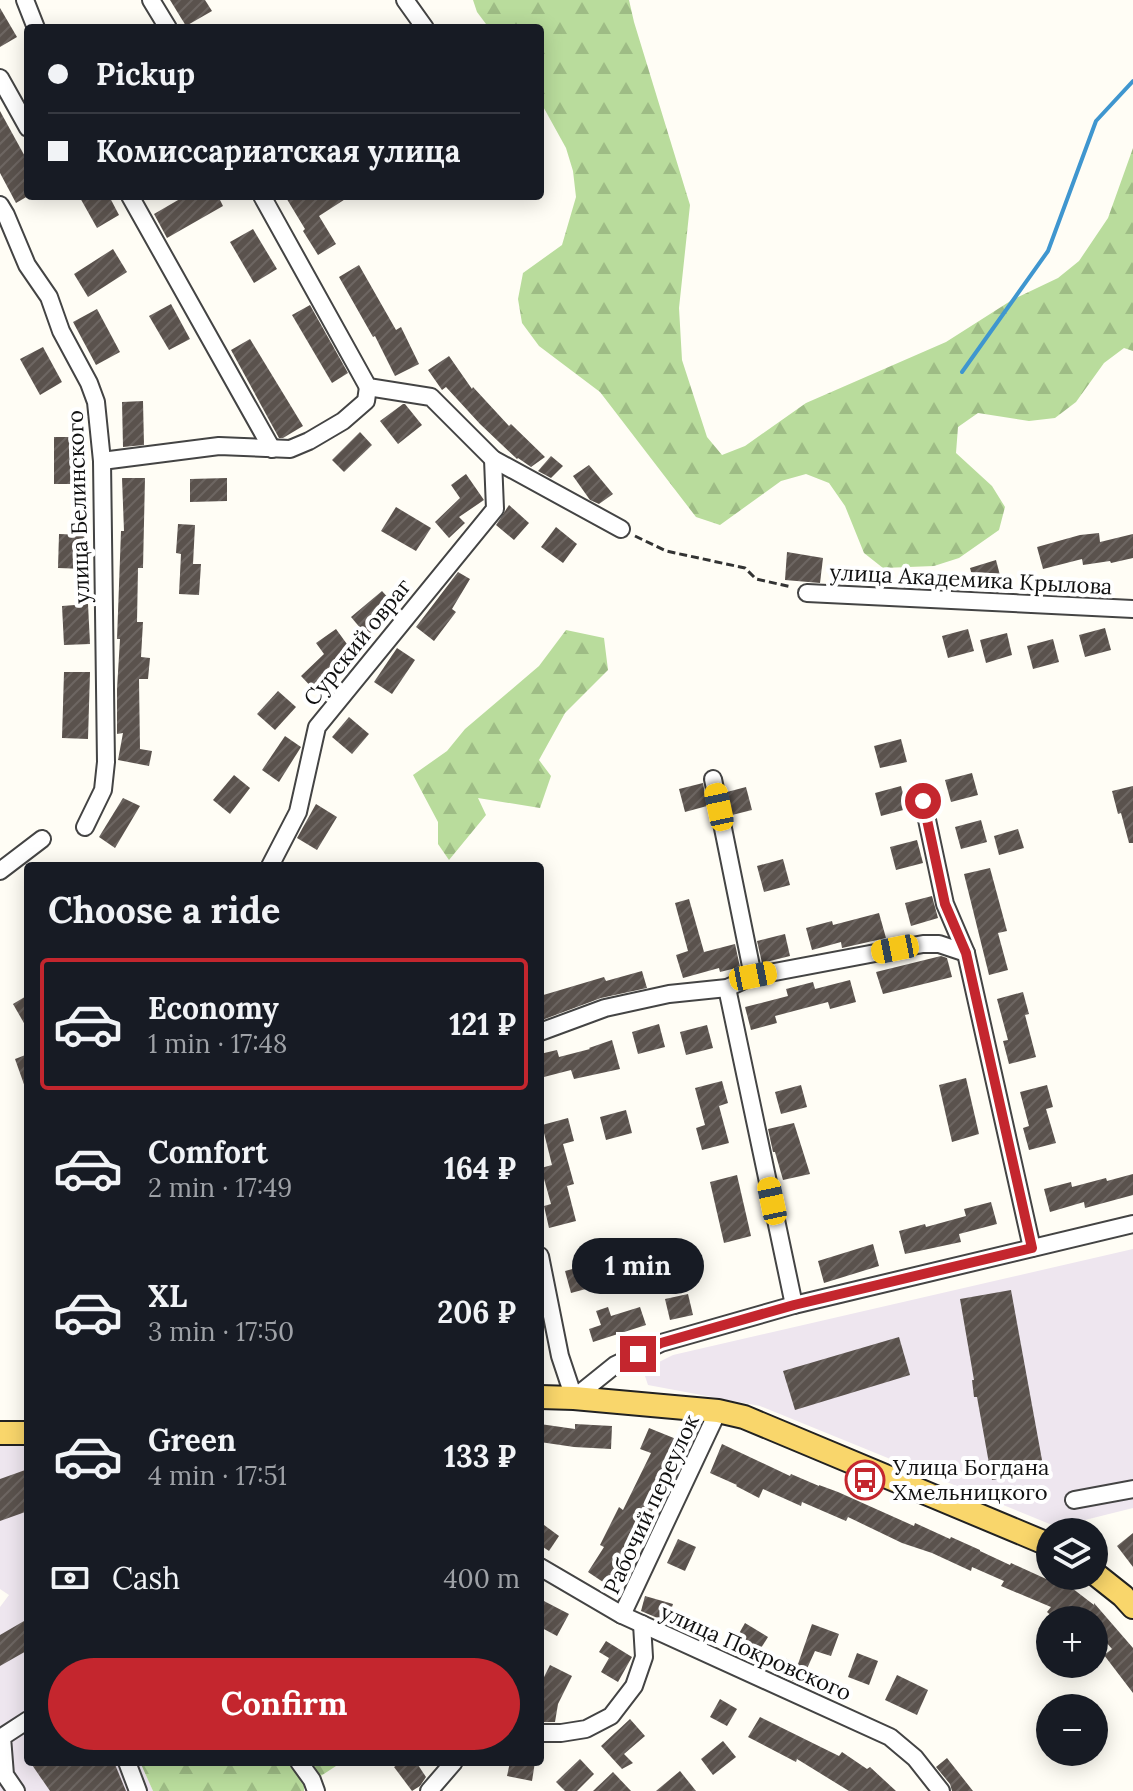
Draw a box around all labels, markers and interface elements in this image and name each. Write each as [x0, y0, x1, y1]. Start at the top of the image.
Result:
text: Pickup [96, 55, 195, 93]
text: Комиссариатская улица [96, 132, 460, 170]
street label: улица Белинского [61, 410, 95, 604]
street label: улица Академика Крылова [829, 558, 1113, 600]
street label: Сурский овраг [297, 572, 417, 711]
car [702, 781, 736, 833]
route start [905, 783, 941, 819]
text: Choose a ride [48, 887, 280, 933]
car [869, 933, 921, 965]
car [727, 960, 779, 992]
icon: car [52, 988, 124, 1060]
text: Economy [148, 989, 279, 1027]
text: 121 ₽ [449, 1005, 516, 1043]
text: 1 min · 17:48 [148, 1027, 287, 1060]
icon: car [52, 1132, 124, 1204]
text: Comfort [148, 1133, 268, 1171]
text: 164 ₽ [444, 1149, 516, 1187]
text: 2 min · 17:49 [148, 1171, 292, 1204]
car [755, 1175, 789, 1227]
callout: 1 min [572, 1238, 704, 1294]
text: 1 min [605, 1249, 671, 1282]
icon: car [52, 1276, 124, 1348]
text: XL [148, 1277, 187, 1315]
text: 206 ₽ [437, 1293, 516, 1331]
text: 3 min · 17:50 [148, 1315, 294, 1348]
route end [620, 1336, 656, 1372]
street label: Рабочий переулок [597, 1410, 705, 1598]
icon: car [52, 1420, 124, 1492]
text: Green [148, 1421, 236, 1459]
text: 133 ₽ [444, 1437, 516, 1475]
place label: Улица Богдана Хмельницкого [892, 1453, 1049, 1506]
text: 4 min · 17:51 [148, 1459, 287, 1492]
bus stop icon: Улица Богдана Хмельницкого [844, 1459, 886, 1501]
map controls [1036, 1518, 1108, 1766]
button: layers [1036, 1518, 1108, 1590]
icon: cash [48, 1556, 92, 1600]
text: Cash [112, 1559, 180, 1597]
text: 400 m [444, 1562, 520, 1595]
street label: улица Покровского [656, 1597, 856, 1707]
button: + [1036, 1606, 1108, 1678]
button: Confirm [48, 1658, 520, 1750]
button: − [1036, 1694, 1108, 1766]

